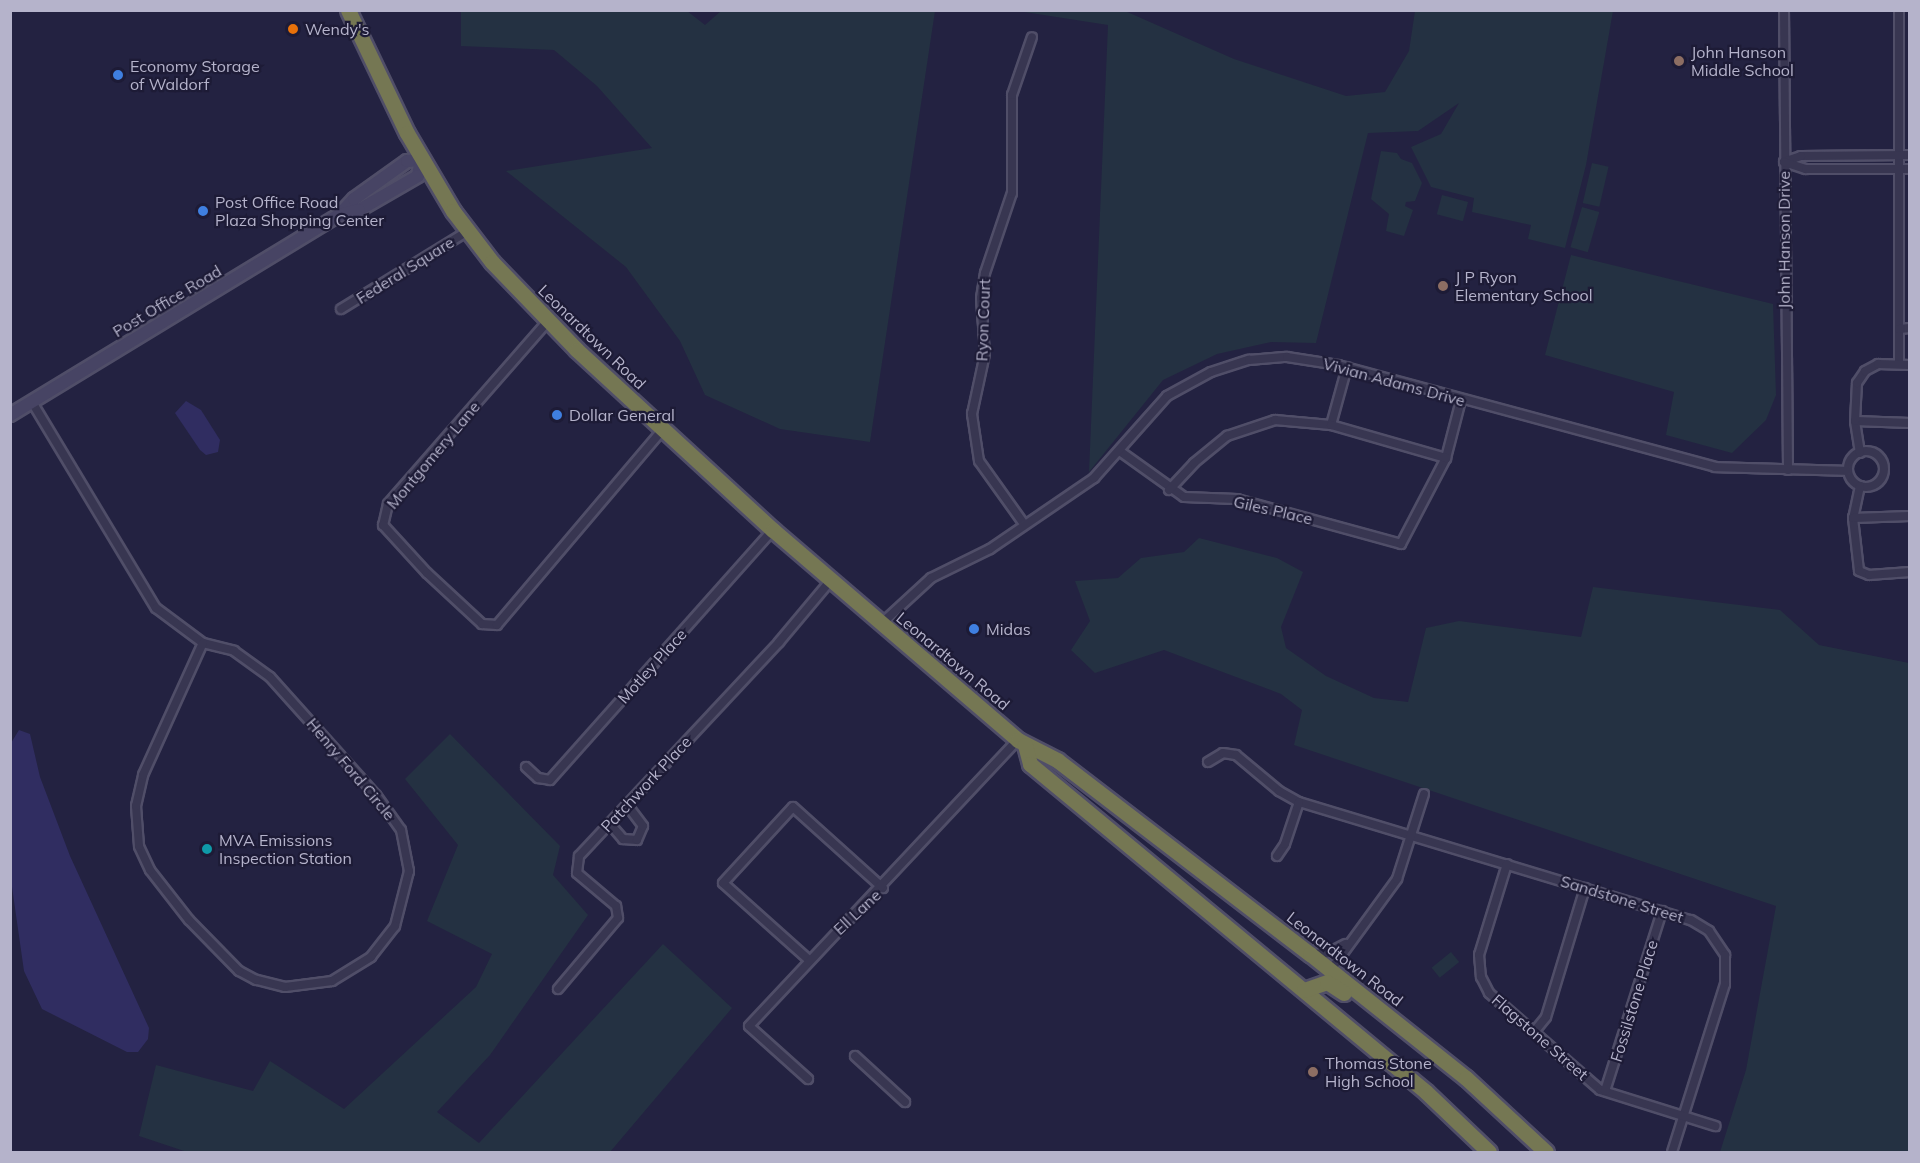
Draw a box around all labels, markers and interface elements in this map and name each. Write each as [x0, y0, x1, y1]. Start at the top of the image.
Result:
place label: Wendy's [305, 19, 369, 39]
marker: Wendy's [286, 22, 300, 36]
place label: John Hanson Middle School [1691, 42, 1794, 80]
marker: John Hanson Middle School [1672, 54, 1686, 68]
place label: Economy Storage of Waldorf [130, 56, 260, 94]
marker: Economy Storage of Waldorf [111, 68, 125, 82]
street label: John Hanson Drive [1774, 171, 1794, 309]
place label: Post Office Road Plaza Shopping Center [215, 192, 384, 230]
marker: Post Office Road Plaza Shopping Center [196, 204, 210, 218]
street label: Federal Square [352, 232, 458, 308]
street label: Post Office Road [109, 261, 225, 341]
place label: J P Ryon Elementary School [1455, 267, 1593, 305]
street label: Ryon Court [972, 278, 994, 362]
marker: J P Ryon Elementary School [1436, 279, 1450, 293]
street label: Leonardtown Road [534, 281, 650, 393]
street label: Vivian Adams Drive [1321, 354, 1467, 410]
street label: Montgomery Lane [382, 397, 484, 513]
place label: Dollar General [569, 405, 675, 425]
marker: Dollar General [550, 408, 564, 422]
street label: Giles Place [1232, 492, 1314, 528]
street label: Leonardtown Road [892, 608, 1014, 714]
place label: Midas [986, 619, 1031, 639]
marker: Midas [967, 622, 981, 636]
street label: Motley Place [613, 625, 691, 707]
street label: Henry Ford Circle [303, 714, 399, 824]
street label: Patchwork Place [597, 732, 695, 836]
place label: MVA Emissions Inspection Station [219, 830, 352, 868]
marker: MVA Emissions Inspection Station [200, 842, 214, 856]
street label: Sandstone Street [1558, 871, 1686, 927]
street label: Ell Lane [829, 885, 885, 939]
street label: Leonardtown Road [1283, 908, 1407, 1010]
street label: Fossilstone Place [1606, 938, 1662, 1064]
street label: Flagstone Street [1488, 990, 1592, 1084]
place label: Thomas Stone High School [1325, 1053, 1432, 1091]
marker: Thomas Stone High School [1306, 1065, 1320, 1079]

